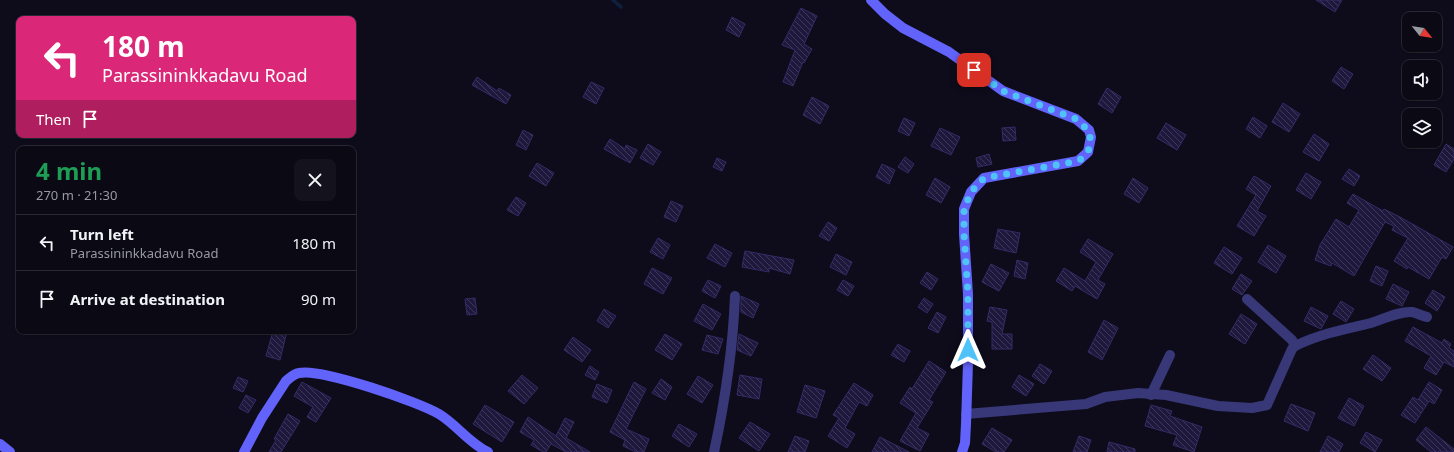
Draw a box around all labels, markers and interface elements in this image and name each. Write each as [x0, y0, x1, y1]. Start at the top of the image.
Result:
north arrow [1402, 12, 1442, 52]
map controls [1402, 12, 1442, 148]
text: 180 m [102, 27, 185, 65]
icon: left [36, 32, 88, 84]
pin [957, 53, 991, 87]
icon: arrive [963, 59, 985, 81]
button: sound [1402, 60, 1442, 100]
text: Parassininkkadavu Road [102, 63, 308, 87]
icon: arrive [79, 108, 101, 130]
button: layers [1402, 108, 1442, 148]
text: Then [36, 109, 71, 129]
text: 4 min [36, 154, 102, 187]
button: close [294, 159, 336, 201]
text: 270 m · 21:30 [36, 186, 117, 204]
text: Turn left [70, 224, 134, 244]
icon: left [36, 232, 58, 254]
text: 180 m [292, 233, 336, 253]
text: Parassininkkadavu Road [70, 244, 219, 262]
icon: arrive [36, 288, 58, 310]
text: Arrive at destination [70, 289, 225, 309]
text: 90 m [301, 289, 336, 309]
position arrow [947, 329, 989, 371]

